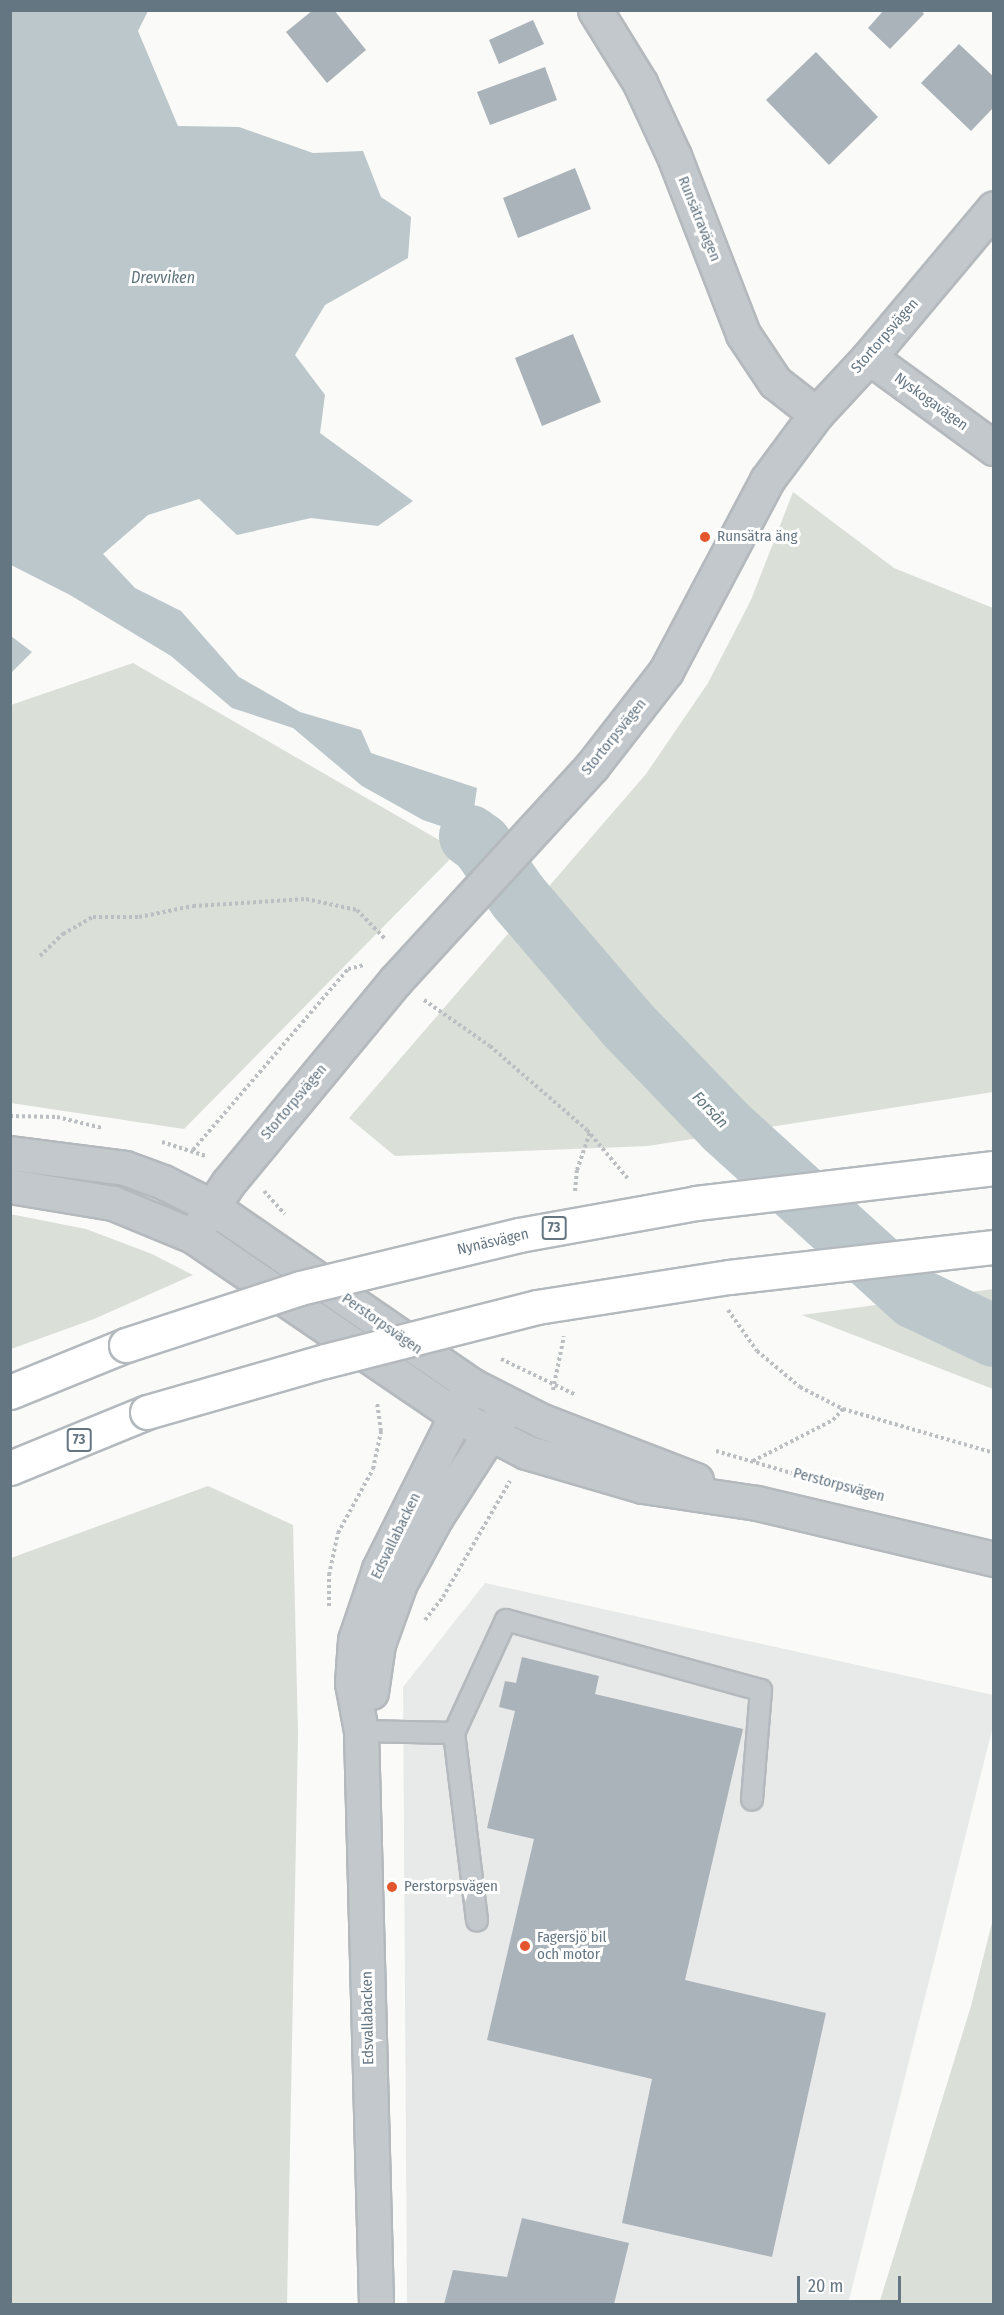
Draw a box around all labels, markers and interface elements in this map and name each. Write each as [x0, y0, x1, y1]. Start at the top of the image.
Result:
street label: Runsätravägen [674, 174, 724, 264]
water label: Drevviken [131, 268, 195, 288]
street label: Stortorpsvägen [848, 295, 922, 377]
street label: Nyskogavägen [891, 369, 971, 435]
place label: Runsätra äng [717, 528, 797, 546]
marker: Runsätra äng [698, 530, 712, 544]
street label: Stortorpsvägen [578, 695, 650, 779]
street label: Stortorpsvägen [257, 1061, 331, 1143]
water label: Forsån [688, 1088, 732, 1132]
road number: 73 [540, 1217, 568, 1239]
street label: Nynäsvägen [455, 1225, 531, 1259]
street label: Perstorpsvägen [338, 1290, 426, 1358]
road number: 73 [66, 1429, 92, 1451]
street label: Perstorpsvägen [791, 1464, 887, 1506]
street label: Edsvallabacken [367, 1490, 425, 1582]
place label: Perstorpsvägen [404, 1878, 498, 1896]
marker: Perstorpsvägen [385, 1880, 399, 1894]
place label: Fagersjö bil och motor [537, 1928, 606, 1963]
marker: Fagersjö bil och motor [518, 1939, 532, 1953]
street label: Edsvallabacken [358, 1971, 378, 2065]
scale bar [800, 2264, 904, 2302]
text: 20 m [808, 2275, 843, 2297]

